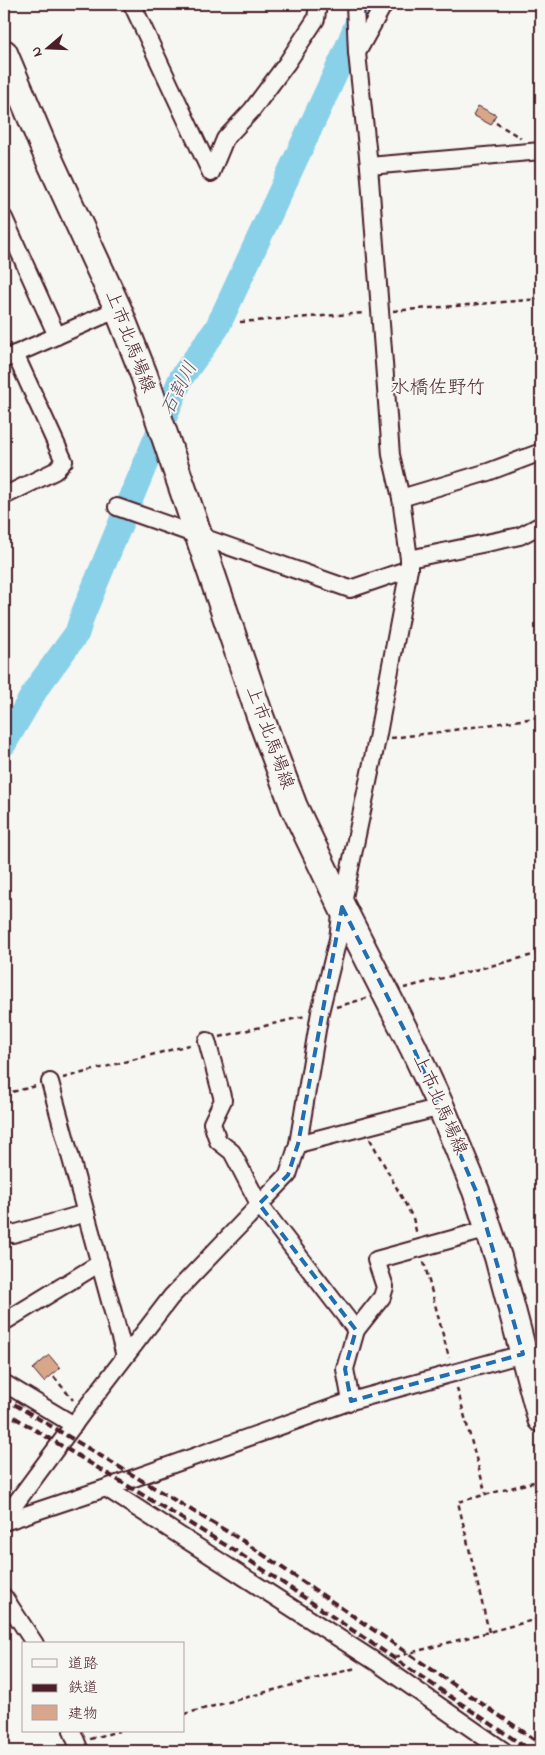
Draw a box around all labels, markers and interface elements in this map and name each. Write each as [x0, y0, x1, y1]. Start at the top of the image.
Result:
north arrow [22, 22, 72, 72]
text: N [26, 44, 49, 60]
street label: 上市北馬場線 [98, 287, 160, 397]
water label: 石割川 [155, 357, 205, 421]
district label: 水橋佐野竹 [390, 375, 486, 402]
street label: 上市北馬場線 [238, 683, 300, 793]
street label: 上市北馬場線 [405, 1050, 473, 1160]
legend [22, 1642, 185, 1732]
text: 道路 [68, 1653, 98, 1675]
text: 鉄道 [68, 1677, 98, 1699]
text: 建物 [68, 1703, 98, 1725]

